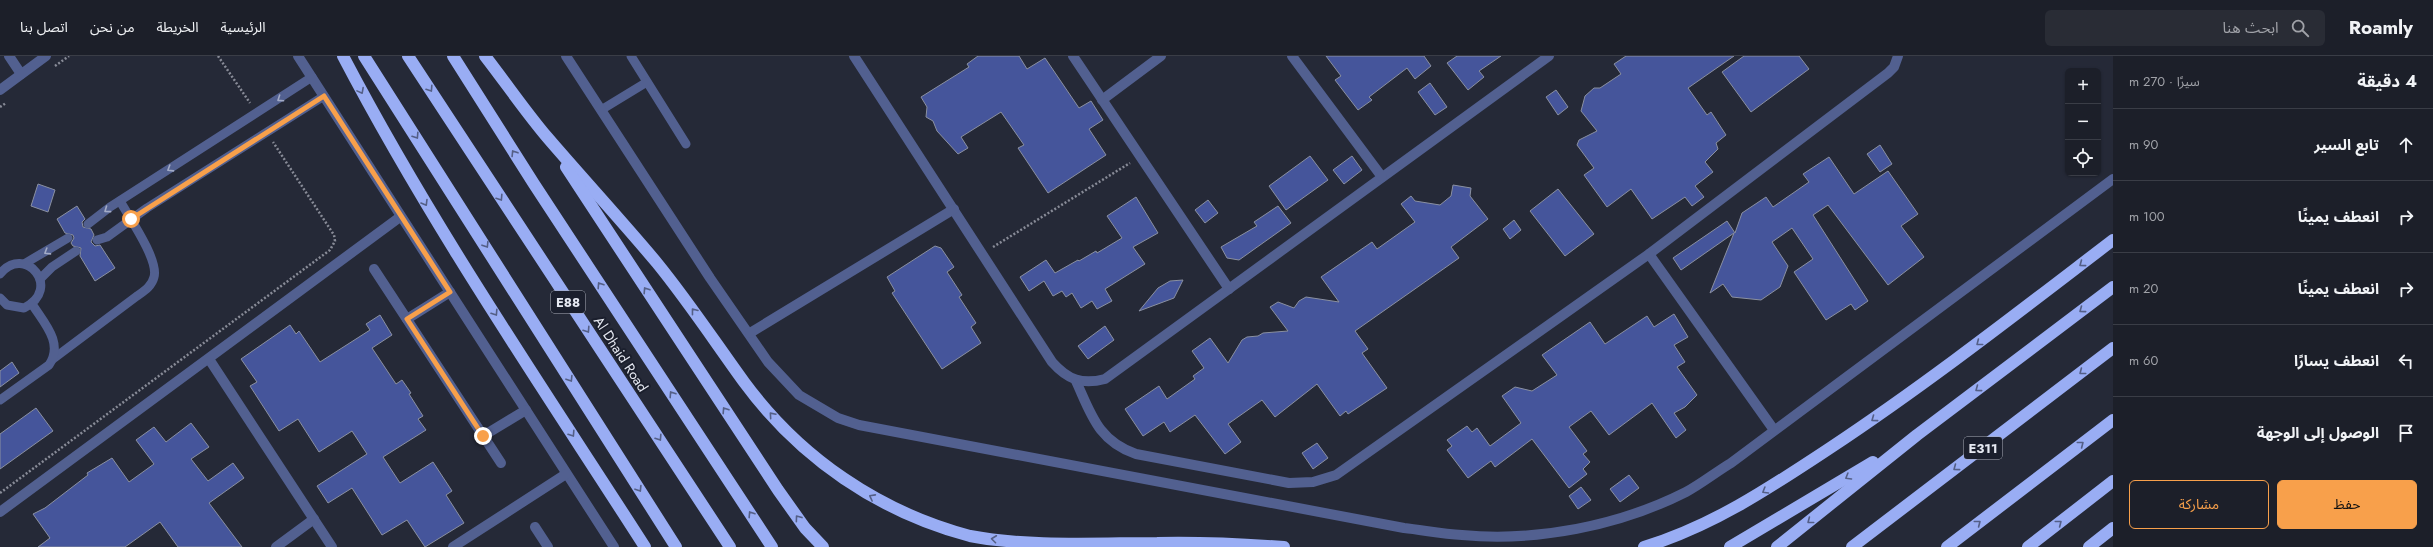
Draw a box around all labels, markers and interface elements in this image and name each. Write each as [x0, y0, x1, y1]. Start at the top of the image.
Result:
search box [2045, 10, 2325, 46]
text: Roamly [2349, 14, 2413, 41]
text: اتصل بنا [20, 17, 68, 37]
text: من نحن [90, 17, 135, 37]
text: الخريطة [157, 17, 199, 37]
text: الرئيسية [221, 17, 266, 37]
text: ابحث هنا [2222, 17, 2279, 39]
icon: search [2289, 17, 2311, 39]
map controls [2065, 68, 2101, 176]
button: + [2065, 68, 2101, 104]
text: 4 دقيقة [2357, 69, 2417, 93]
text: سيرًا · 270 m [2129, 72, 2200, 91]
one-way arrow [425, 85, 432, 92]
one-way arrow [356, 86, 363, 94]
one-way arrow [277, 94, 284, 102]
button: − [2065, 104, 2101, 140]
one-way arrow [411, 131, 418, 138]
text: تابع السير [2314, 134, 2379, 156]
icon: ahead [2395, 134, 2417, 156]
text: 90 m [2129, 135, 2158, 154]
button: locate [2065, 140, 2101, 176]
one-way arrow [511, 150, 519, 157]
one-way arrow [167, 164, 174, 172]
one-way arrow [495, 194, 503, 201]
one-way arrow [421, 199, 428, 206]
one-way arrow [104, 205, 111, 212]
text: انعطف يمينًا [2298, 206, 2379, 228]
icon: right [2395, 206, 2417, 228]
text: 100 m [2129, 207, 2165, 226]
route start [122, 210, 140, 228]
one-way arrow [481, 241, 489, 248]
one-way arrow [44, 247, 51, 254]
one-way arrow [2079, 259, 2086, 266]
text: انعطف يمينًا [2298, 278, 2379, 300]
icon: right [2395, 278, 2417, 300]
text: 20 m [2129, 279, 2158, 298]
one-way arrow [598, 282, 605, 289]
one-way arrow [643, 287, 650, 294]
road number: E88 [551, 291, 585, 313]
one-way arrow [2079, 306, 2086, 313]
one-way arrow [691, 308, 698, 315]
one-way arrow [490, 309, 497, 316]
street label: Al Dhaid Road [589, 312, 653, 396]
one-way arrow [582, 326, 590, 333]
one-way arrow [1976, 338, 1983, 345]
text: انعطف يسارًا [2294, 350, 2379, 372]
icon: left [2395, 350, 2417, 372]
text: 60 m [2129, 351, 2158, 370]
one-way arrow [2080, 367, 2087, 374]
one-way arrow [565, 375, 573, 382]
one-way arrow [1976, 384, 1983, 391]
one-way arrow [669, 391, 676, 398]
one-way arrow [722, 407, 730, 414]
one-way arrow [769, 412, 776, 420]
one-way arrow [1871, 414, 1878, 421]
text: الوصول إلى الوجهة [2257, 422, 2379, 444]
icon: arrive [2395, 422, 2417, 444]
route end [474, 427, 492, 445]
one-way arrow [568, 430, 575, 437]
one-way arrow [654, 434, 661, 441]
road number: E311 [1964, 437, 2002, 459]
one-way arrow [2077, 442, 2084, 449]
one-way arrow [1954, 463, 1961, 470]
one-way arrow [1845, 473, 1852, 480]
button: مشاركة [2129, 480, 2269, 529]
button: حفظ [2277, 480, 2417, 529]
one-way arrow [635, 485, 642, 492]
one-way arrow [1762, 486, 1769, 493]
one-way arrow [868, 494, 876, 502]
one-way arrow [748, 512, 755, 519]
one-way arrow [795, 515, 802, 522]
one-way arrow [1807, 516, 1814, 523]
one-way arrow [1974, 521, 1981, 528]
one-way arrow [2054, 521, 2061, 528]
one-way arrow [991, 535, 997, 544]

